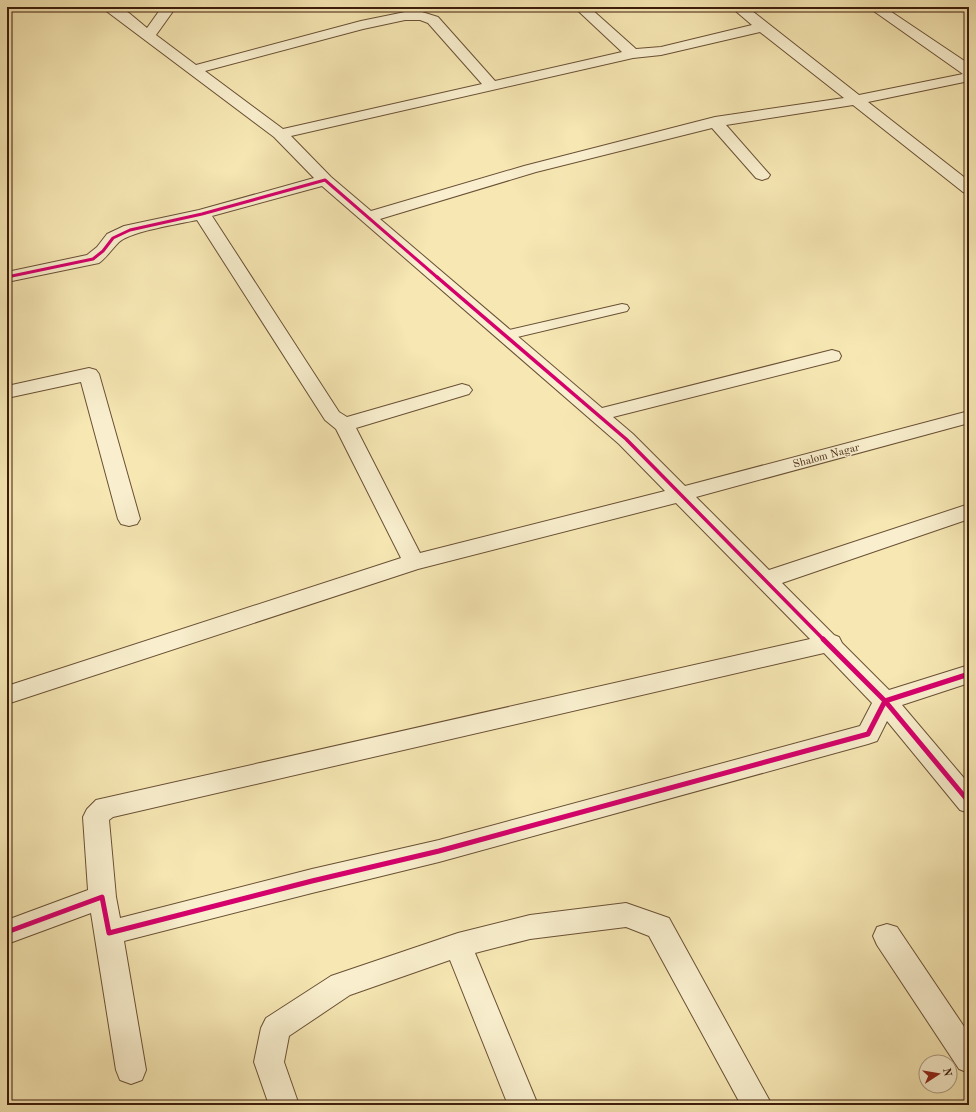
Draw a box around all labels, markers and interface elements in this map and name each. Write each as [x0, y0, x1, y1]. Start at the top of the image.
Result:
street label: Shalom Nagar [792, 442, 861, 471]
north arrow [918, 1054, 958, 1094]
text: N [940, 1067, 953, 1078]

